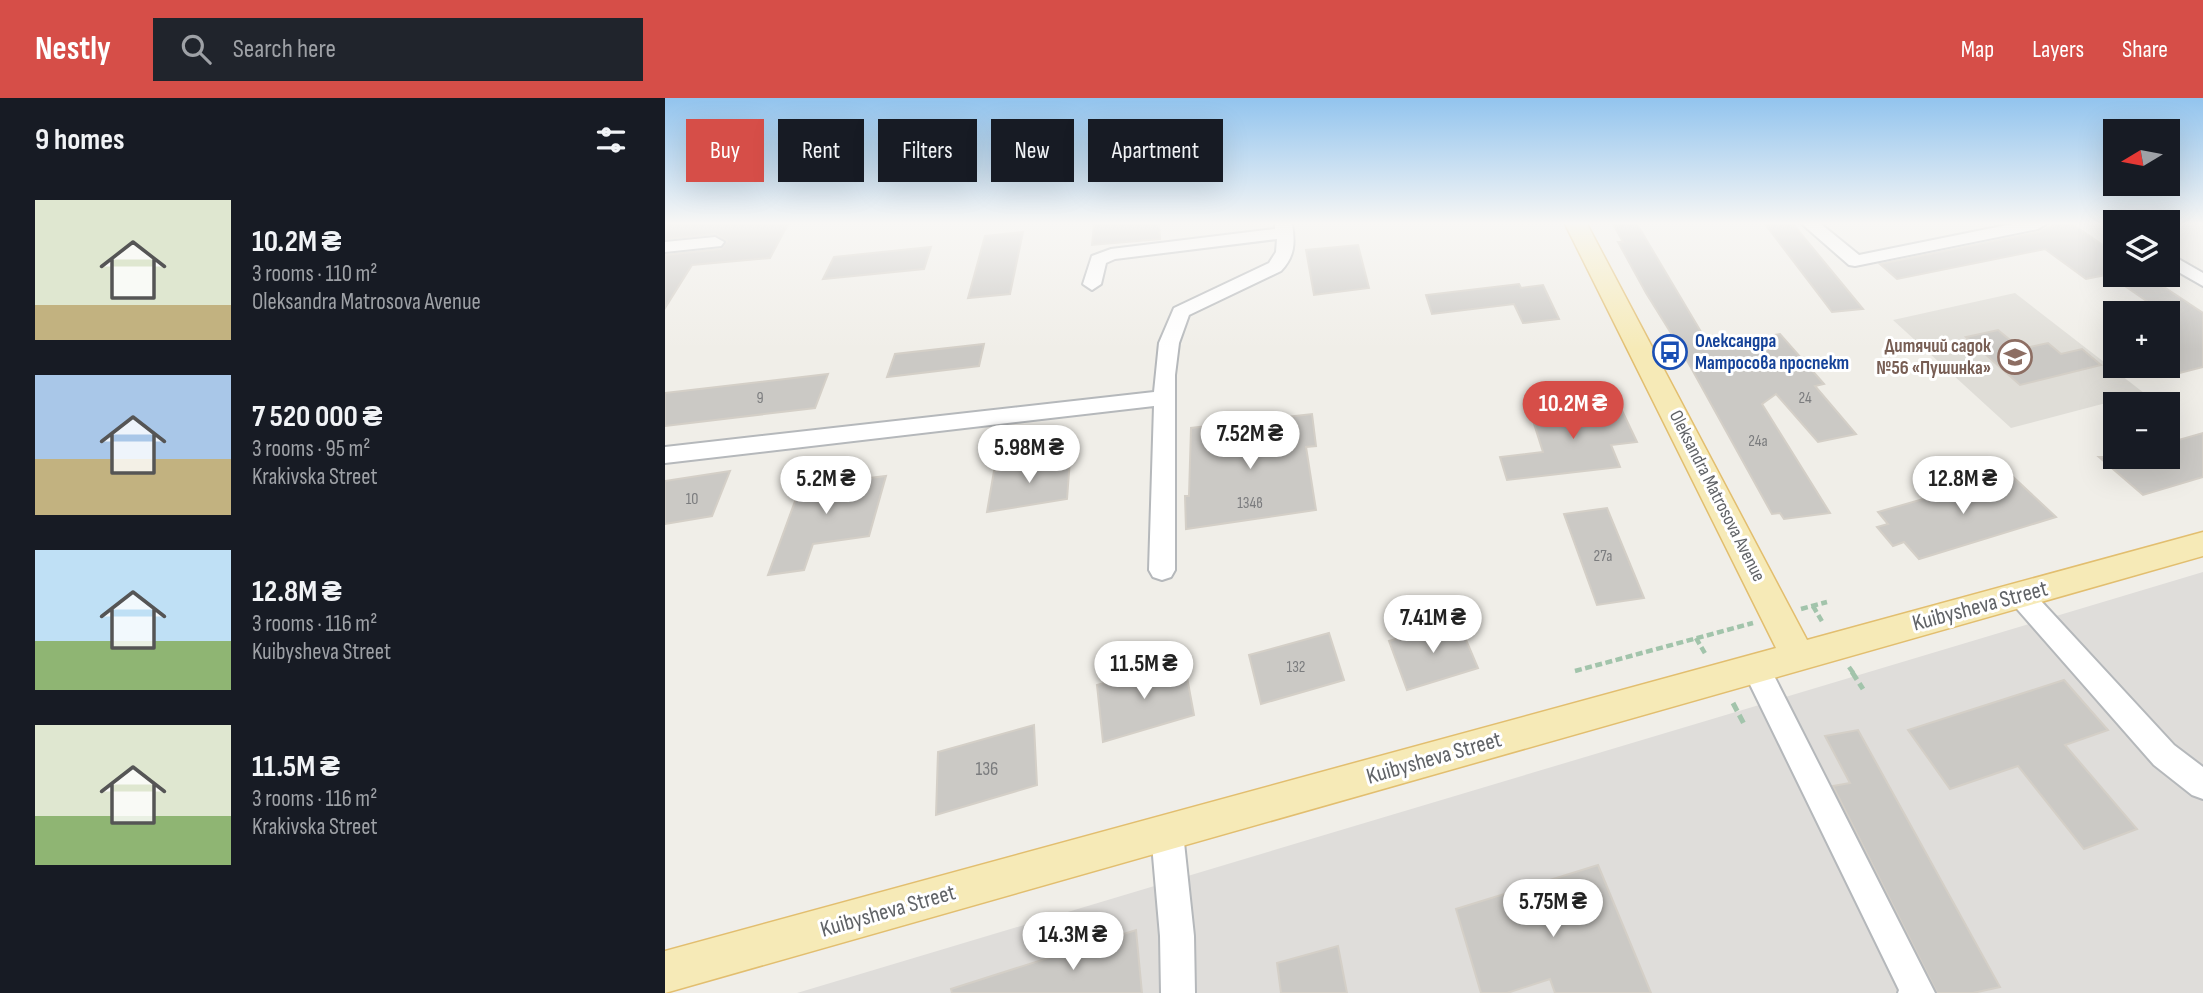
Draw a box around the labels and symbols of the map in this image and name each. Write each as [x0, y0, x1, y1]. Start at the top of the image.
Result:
north arrow [2103, 119, 2181, 196]
place label: Олександра Матросова проспект [1695, 330, 1849, 375]
bus stop icon: Олександра Матросова проспект [1651, 333, 1689, 371]
place label: Дитячий садок №56 «Пушинка» [1876, 335, 1991, 380]
school or university icon: Дитячий садок №56 «Пушинка» [1996, 338, 2034, 376]
pin: 10.2M ₴ [1508, 382, 1638, 441]
house number: 9 [756, 389, 764, 408]
house number: 24 [1798, 389, 1812, 408]
street label: Oleksandra Matrosova Avenue [1664, 407, 1770, 585]
pin: 7.52M ₴ [1185, 412, 1315, 471]
pin: 5.98M ₴ [964, 426, 1094, 485]
house number: 24а [1748, 432, 1768, 451]
pin: 5.2M ₴ [769, 456, 883, 516]
pin: 12.8M ₴ [1898, 456, 2028, 516]
house number: 10 [686, 490, 698, 509]
house number: 134в [1237, 494, 1263, 513]
house number: 27а [1594, 547, 1612, 566]
street label: Kuibysheva Street [1909, 574, 2051, 638]
pin: 7.41M ₴ [1368, 596, 1498, 655]
pin: 11.5M ₴ [1079, 642, 1209, 701]
house number: 132 [1287, 658, 1305, 677]
street label: Kuibysheva Street [1363, 725, 1505, 791]
house number: 136 [976, 758, 998, 781]
street label: Kuibysheva Street [817, 878, 959, 944]
pin: 5.75M ₴ [1488, 880, 1618, 939]
pin: 14.3M ₴ [1008, 912, 1138, 972]

